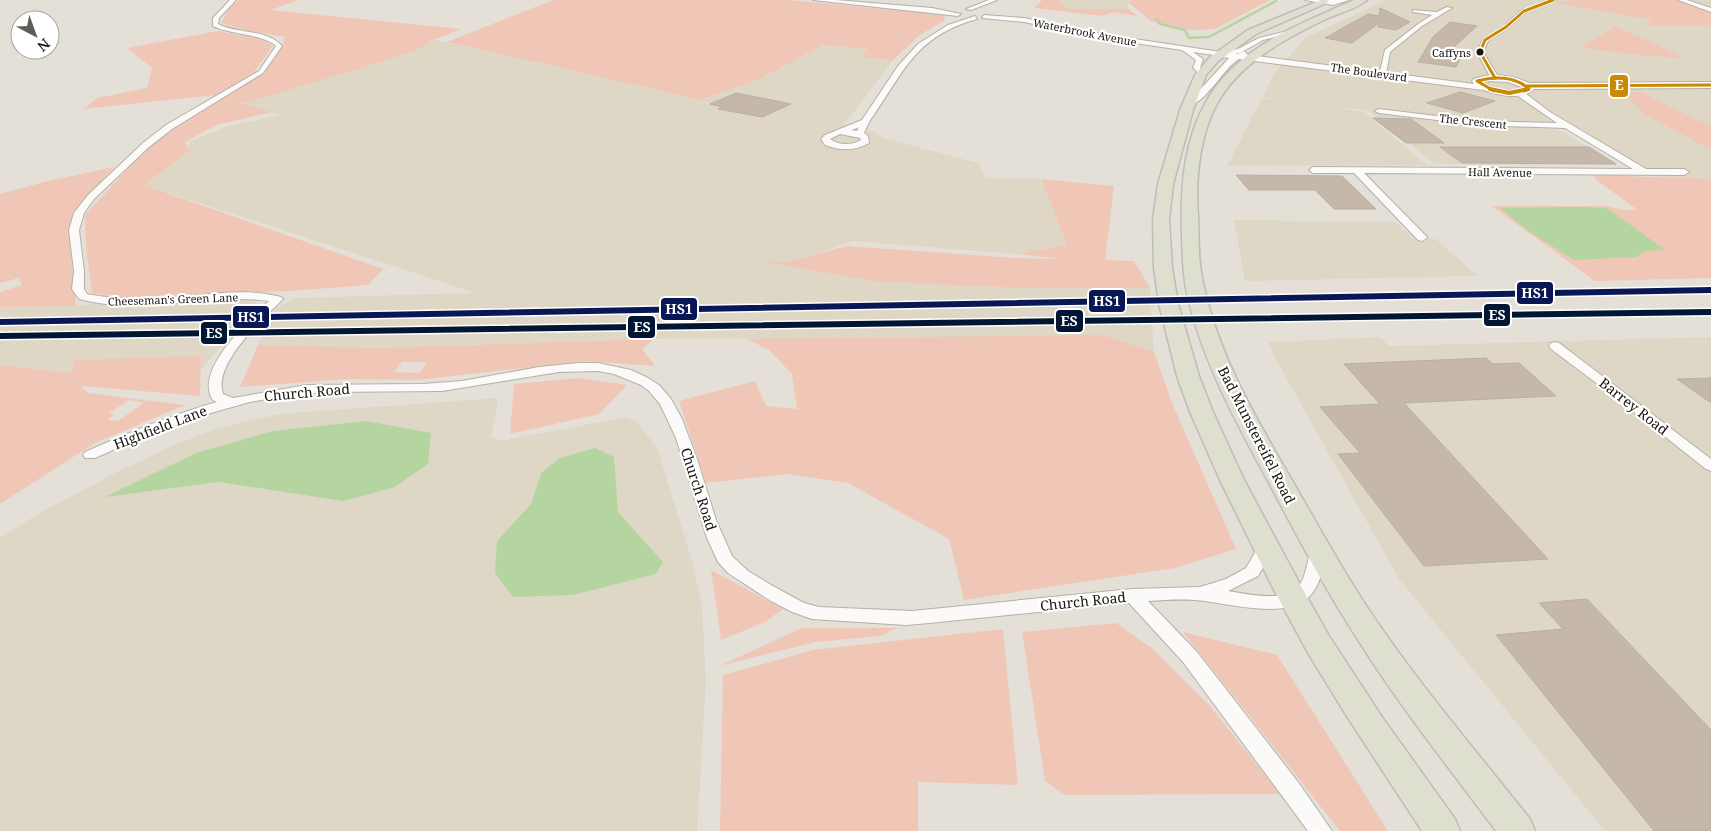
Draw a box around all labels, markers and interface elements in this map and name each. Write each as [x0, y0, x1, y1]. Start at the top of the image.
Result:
north arrow [10, 10, 60, 60]
street label: Waterbrook Avenue [1032, 15, 1138, 49]
text: N [33, 34, 54, 56]
place label: Caffyns [1432, 45, 1471, 60]
marker: Caffyns [1475, 47, 1485, 57]
street label: The Boulevard [1330, 59, 1408, 85]
line badge: E [1609, 74, 1629, 98]
text: E [1614, 75, 1624, 94]
street label: The Crescent [1439, 110, 1507, 132]
street label: Hall Avenue [1468, 164, 1532, 180]
line badge: HS1 [1516, 281, 1554, 305]
text: HS1 [1521, 283, 1549, 302]
street label: Cheeseman's Green Lane [107, 289, 239, 309]
line badge: HS1 [1088, 289, 1126, 313]
text: HS1 [1093, 291, 1121, 310]
line badge: HS1 [660, 297, 698, 321]
text: HS1 [665, 299, 693, 318]
line badge: ES [1483, 303, 1511, 327]
line badge: HS1 [232, 305, 270, 329]
text: ES [1488, 305, 1506, 324]
text: HS1 [237, 307, 265, 326]
line badge: ES [1055, 309, 1084, 333]
text: ES [1060, 311, 1078, 330]
line badge: ES [627, 315, 656, 339]
text: ES [633, 317, 651, 336]
line badge: ES [200, 321, 228, 345]
text: ES [205, 323, 223, 342]
street label: Bad Munstereifel Road [1214, 363, 1300, 507]
street label: Barrey Road [1595, 373, 1673, 439]
street label: Church Road [263, 379, 351, 405]
street label: Highfield Lane [111, 400, 209, 454]
street label: Church Road [677, 445, 721, 533]
street label: Church Road [1039, 587, 1127, 615]

